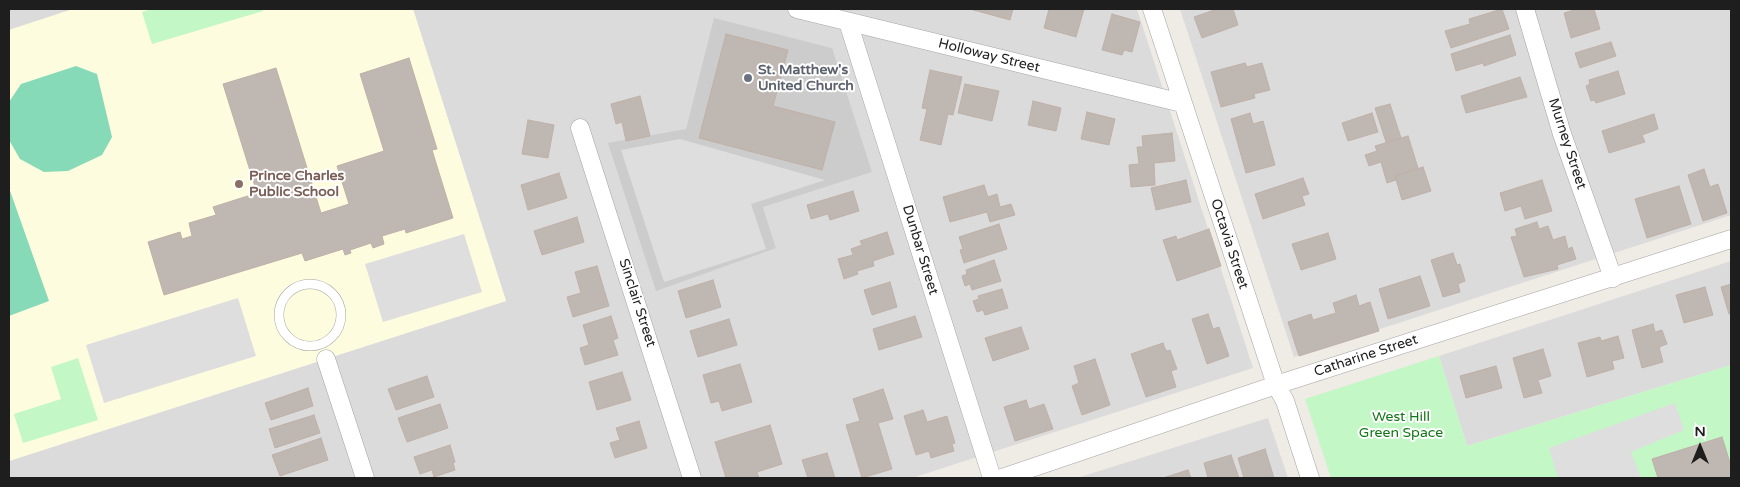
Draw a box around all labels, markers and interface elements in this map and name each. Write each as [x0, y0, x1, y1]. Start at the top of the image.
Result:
street label: Holloway Street [936, 35, 1042, 77]
place label: St. Matthew's United Church [758, 62, 854, 94]
marker: St. Matthew's United Church [742, 72, 754, 84]
street label: Murney Street [1544, 96, 1590, 192]
place label: Prince Charles Public School [249, 168, 344, 200]
marker: Prince Charles Public School [233, 178, 245, 190]
street label: Octavia Street [1206, 197, 1252, 291]
street label: Dunbar Street [898, 203, 942, 297]
street label: Sinclair Street [615, 257, 659, 349]
street label: Catharine Street [1312, 331, 1420, 381]
park label: West Hill Green Space [1359, 409, 1443, 442]
north arrow [1675, 422, 1725, 472]
text: N [1694, 423, 1706, 440]

